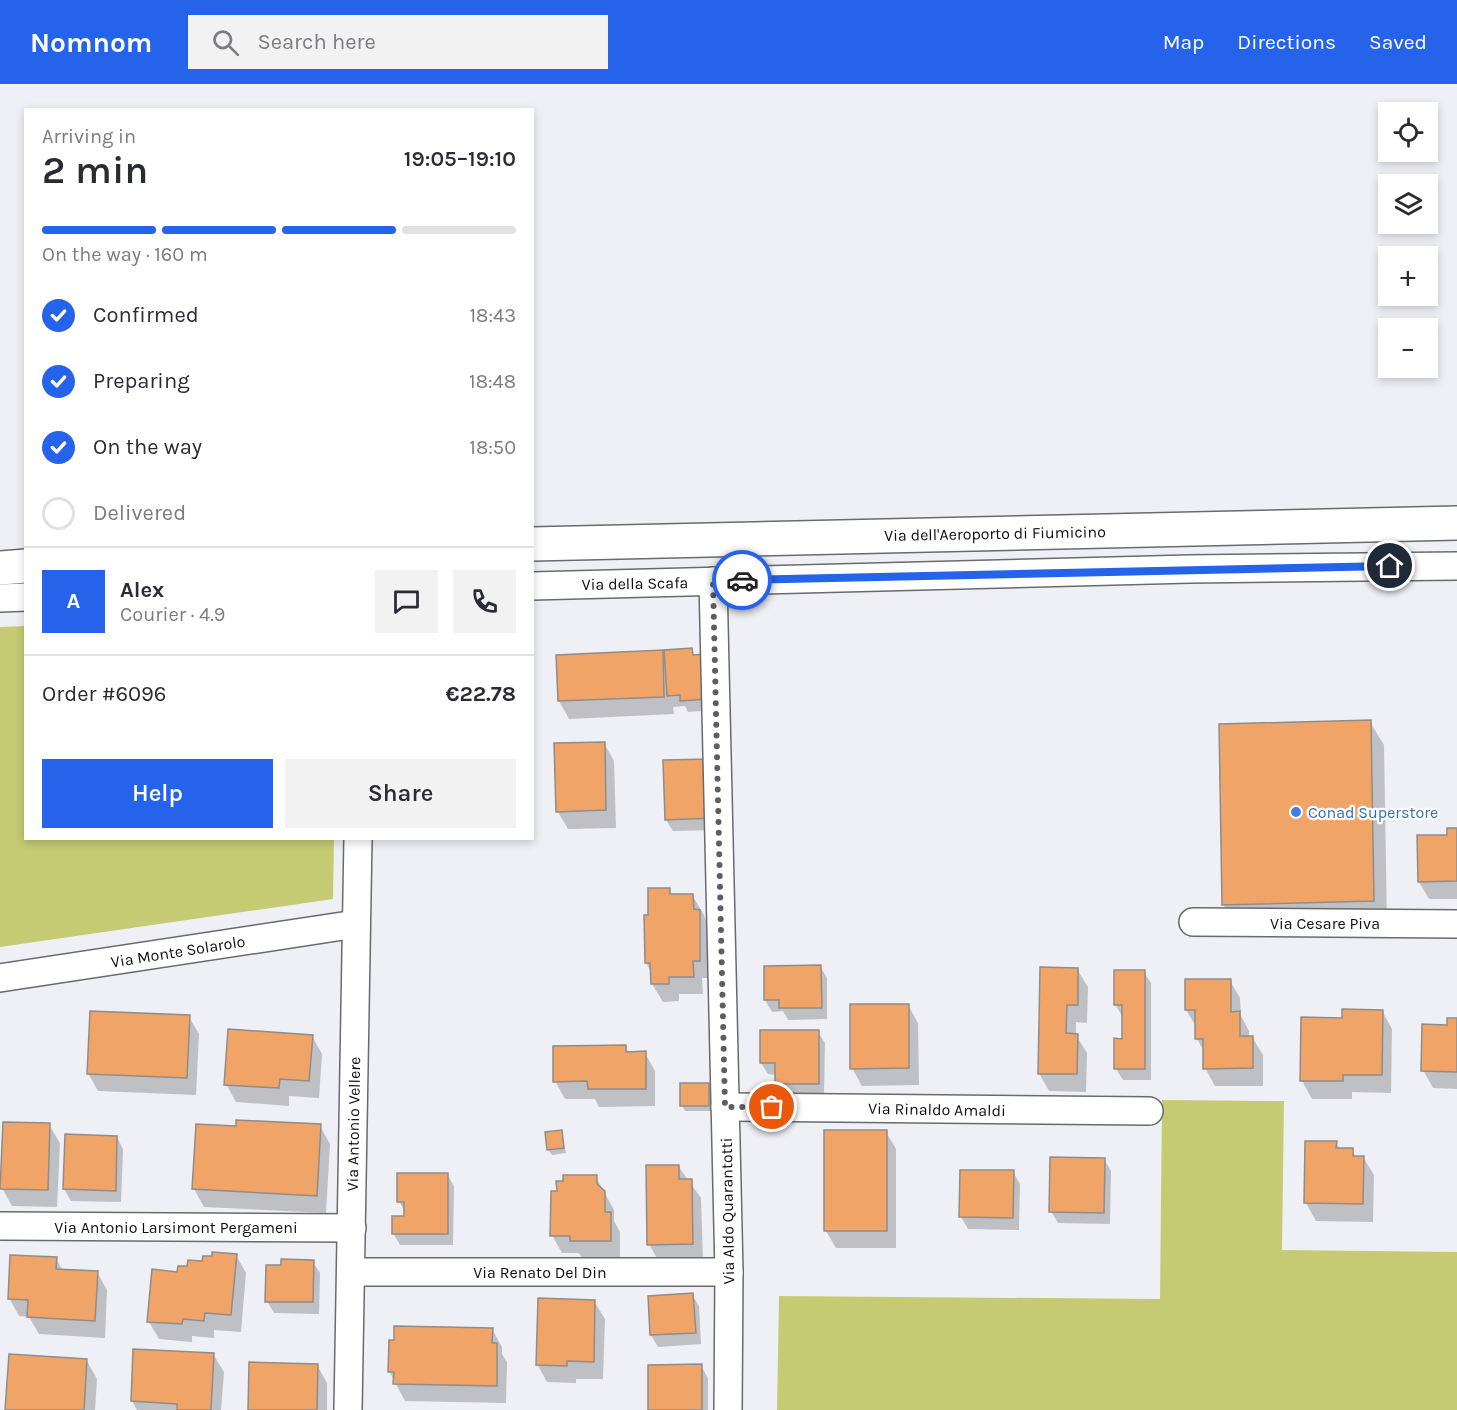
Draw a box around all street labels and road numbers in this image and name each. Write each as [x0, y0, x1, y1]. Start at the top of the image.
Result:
street label: Via dell'Aeroporto di Fiumicino [884, 522, 1106, 545]
street label: Via della Scafa [582, 573, 689, 594]
street label: Via Cesare Piva [1270, 914, 1380, 933]
street label: Via Monte Solarolo [110, 931, 247, 972]
street label: Via Antonio Vellere [343, 1056, 364, 1192]
street label: Via Rinaldo Amaldi [868, 1099, 1006, 1120]
street label: Via Aldo Quarantotti [717, 1137, 738, 1285]
street label: Via Antonio Larsimont Pergameni [54, 1218, 298, 1237]
street label: Via Renato Del Din [473, 1263, 607, 1282]

